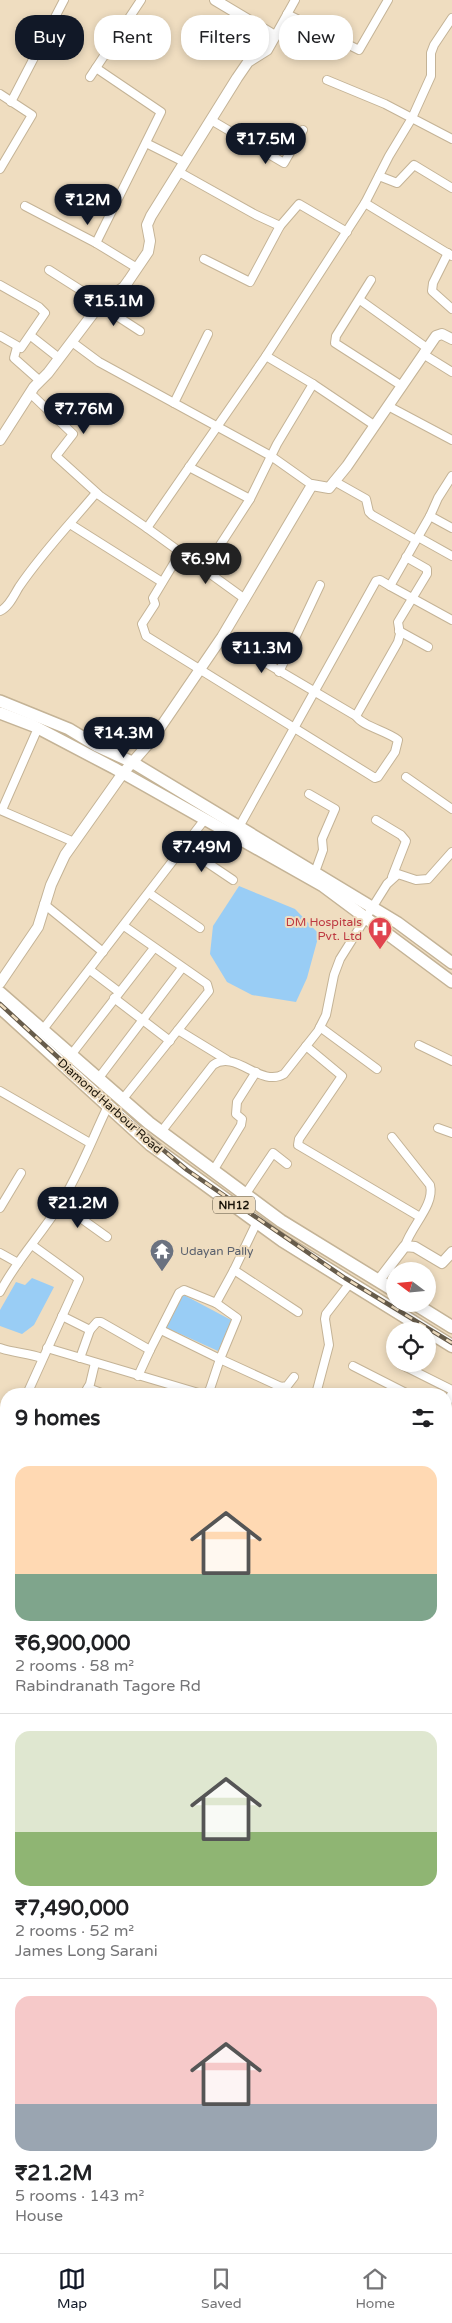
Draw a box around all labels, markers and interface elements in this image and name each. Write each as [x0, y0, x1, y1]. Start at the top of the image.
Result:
chip: Buy [15, 15, 84, 60]
chip: Rent [94, 15, 171, 60]
chip: Filters [181, 15, 269, 60]
chip: New [279, 15, 353, 60]
pin: ₹17.5M [225, 122, 307, 165]
text: ₹17.5M [237, 129, 295, 149]
pin: ₹12M [58, 184, 118, 226]
text: ₹12M [66, 190, 110, 210]
pin: ₹15.1M [73, 284, 155, 327]
text: ₹15.1M [85, 291, 143, 311]
pin: ₹7.76M [43, 392, 125, 435]
text: ₹7.76M [55, 399, 113, 419]
pin: ₹6.9M [171, 542, 241, 585]
text: ₹6.9M [181, 549, 231, 569]
pin: ₹11.3M [221, 632, 303, 674]
text: ₹11.3M [232, 638, 292, 658]
pin: ₹14.3M [83, 716, 165, 759]
text: ₹14.3M [94, 723, 154, 743]
pin: ₹7.49M [161, 830, 243, 873]
text: ₹7.49M [173, 837, 231, 857]
place label: DM Hospitals Pvt. Ltd [286, 915, 362, 943]
hospital icon: DM Hospitals Pvt. Ltd [367, 916, 393, 950]
street label: Diamond Harbour Road [55, 1056, 165, 1156]
pin: ₹21.2M [37, 1186, 119, 1229]
text: ₹21.2M [48, 1193, 108, 1213]
road number: NH12 [213, 1196, 255, 1214]
temple icon: Udayan Pally [149, 1238, 175, 1272]
place label: Udayan Pally [180, 1244, 254, 1258]
north arrow [386, 1262, 436, 1312]
map controls [386, 1262, 436, 1372]
button: locate [386, 1322, 436, 1372]
icon: filters [409, 1404, 437, 1432]
text: 9 homes [15, 1406, 100, 1431]
icon: home [181, 1498, 271, 1588]
text: ₹6,900,000 [15, 1631, 131, 1656]
text: 2 rooms · 58 m² [15, 1656, 134, 1676]
text: Rabindranath Tagore Rd [15, 1676, 201, 1696]
icon: home [181, 1764, 271, 1854]
text: ₹7,490,000 [15, 1896, 129, 1921]
text: 2 rooms · 52 m² [15, 1921, 134, 1941]
text: James Long Sarani [15, 1941, 158, 1961]
icon: home [181, 2029, 271, 2119]
text: ₹21.2M [15, 2161, 93, 2186]
text: 5 rooms · 143 m² [15, 2186, 144, 2206]
text: House [15, 2206, 63, 2226]
tab: Map [57, 2265, 87, 2312]
tab: Saved [201, 2265, 242, 2312]
tab: Home [355, 2265, 395, 2312]

